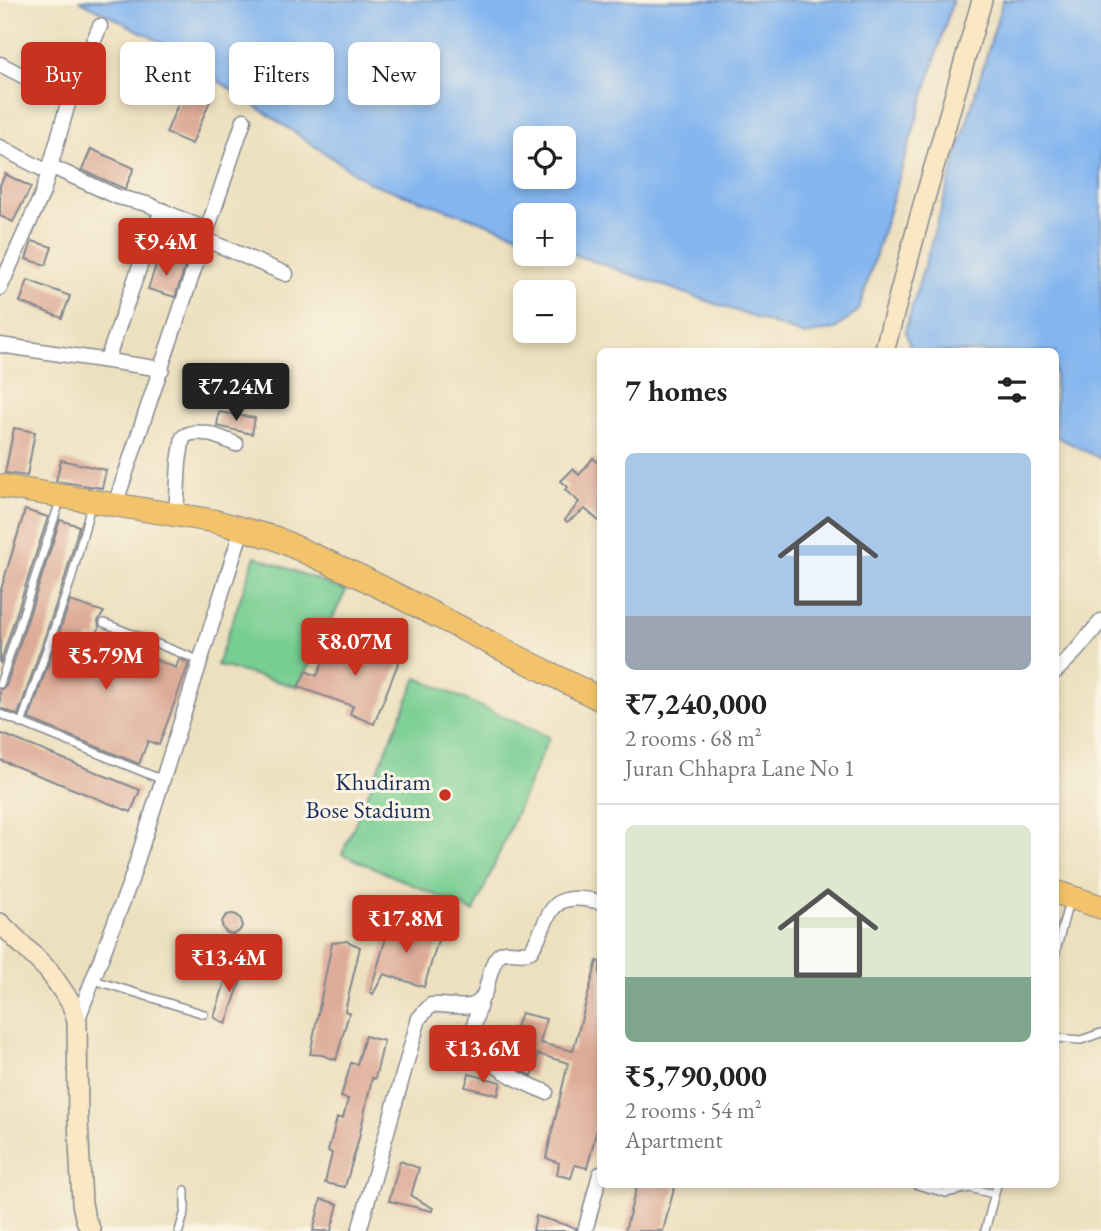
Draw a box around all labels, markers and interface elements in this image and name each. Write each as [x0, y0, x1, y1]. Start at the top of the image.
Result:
chip: Buy [21, 42, 106, 105]
chip: Rent [120, 42, 215, 105]
chip: Filters [229, 42, 334, 105]
chip: New [348, 42, 440, 105]
map controls [513, 126, 576, 343]
button: locate [513, 126, 576, 189]
button: + [513, 203, 576, 266]
pin: ₹9.4M [117, 218, 215, 278]
text: ₹9.4M [134, 226, 198, 256]
button: − [513, 280, 576, 343]
pin: ₹7.24M [179, 364, 293, 423]
text: ₹7.24M [198, 371, 274, 401]
text: 7 homes [625, 371, 727, 410]
icon: filters [993, 371, 1031, 409]
icon: home [765, 498, 891, 624]
pin: ₹8.07M [298, 618, 412, 678]
text: ₹8.07M [317, 626, 393, 656]
pin: ₹5.79M [49, 632, 163, 692]
text: ₹5.79M [68, 640, 144, 670]
text: ₹7,240,000 [625, 684, 767, 723]
text: 2 rooms · 68 m² [625, 723, 762, 753]
text: Juran Chhapra Lane No 1 [625, 753, 855, 783]
place label: Khudiram Bose Stadium [306, 766, 431, 825]
marker: Khudiram Bose Stadium [437, 787, 453, 803]
icon: home [765, 870, 891, 996]
pin: ₹17.8M [349, 895, 463, 955]
text: ₹17.8M [368, 903, 444, 933]
pin: ₹13.4M [172, 934, 286, 994]
text: ₹13.4M [191, 942, 267, 972]
pin: ₹13.6M [426, 1026, 540, 1085]
text: ₹13.6M [445, 1033, 521, 1063]
text: ₹5,790,000 [625, 1056, 767, 1095]
text: 2 rooms · 54 m² [625, 1095, 762, 1125]
text: Apartment [625, 1125, 723, 1155]

